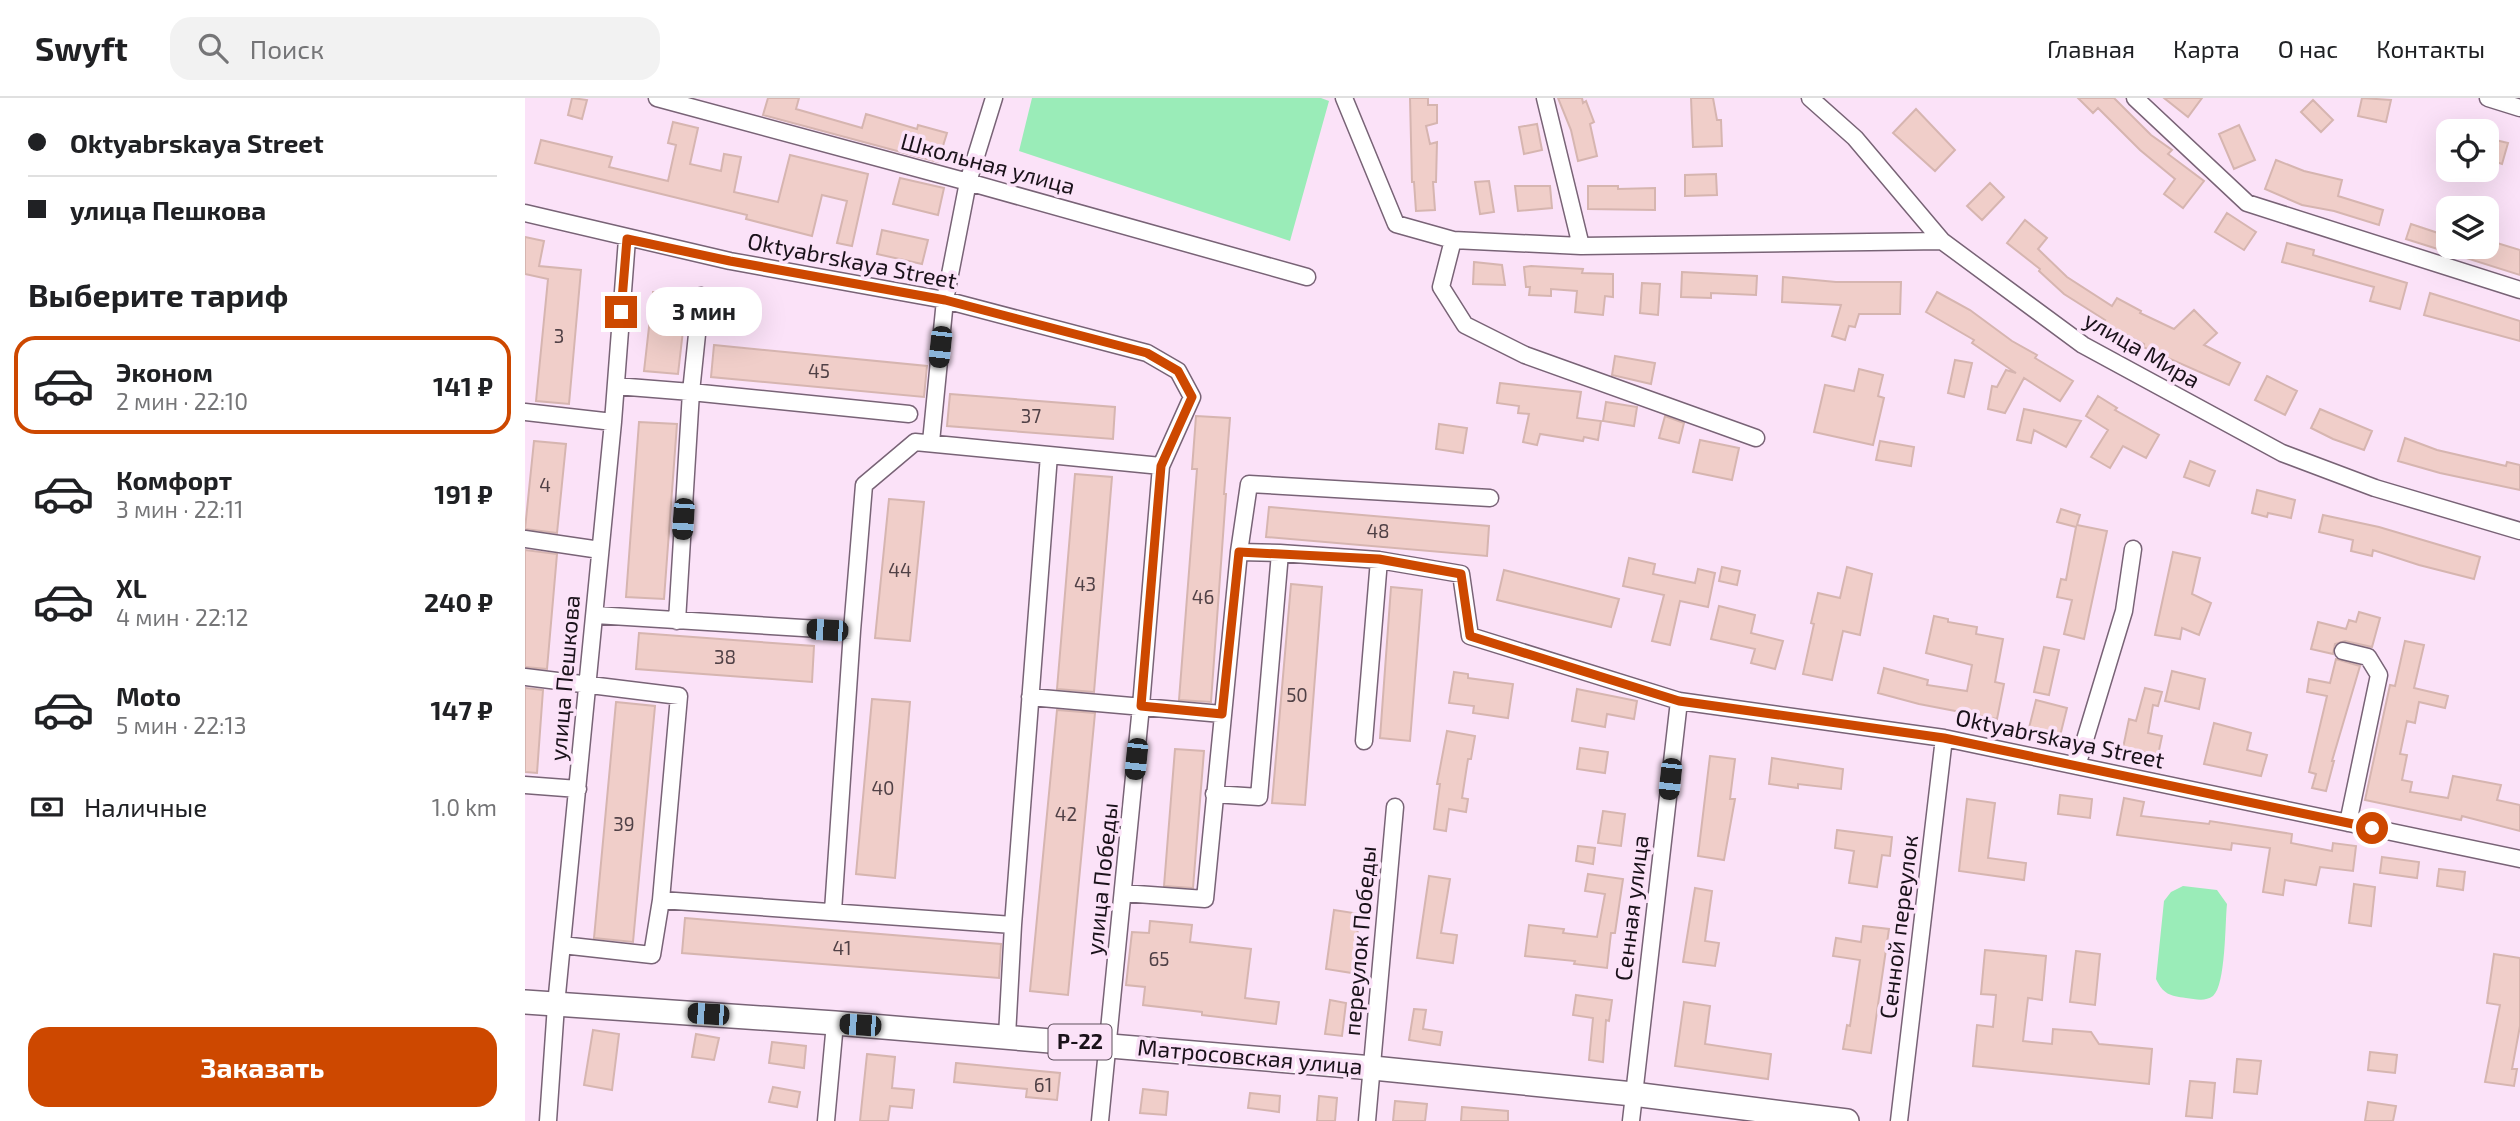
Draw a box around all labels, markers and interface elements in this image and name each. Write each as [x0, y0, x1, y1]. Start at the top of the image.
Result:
search box [170, 17, 660, 80]
text: Swyft [35, 28, 128, 68]
icon: search [194, 29, 232, 67]
text: Поиск [250, 33, 324, 64]
text: Главная [2047, 34, 2135, 63]
text: Карта [2173, 34, 2240, 63]
text: О нас [2278, 34, 2338, 63]
text: Контакты [2376, 34, 2485, 63]
map controls [2436, 119, 2499, 259]
button: locate [2436, 119, 2499, 182]
street label: Школьная улица [898, 126, 1078, 201]
text: Oktyabrskaya Street [70, 127, 324, 158]
text: улица Пешкова [70, 194, 266, 225]
button: layers [2436, 196, 2499, 259]
street label: Oktyabrskaya Street [745, 226, 959, 294]
text: Выберите тариф [28, 275, 288, 313]
callout: 3 мин [645, 288, 761, 336]
route end [605, 296, 637, 328]
text: 3 мин [672, 297, 736, 325]
street label: улица Мира [2079, 305, 2205, 394]
house number: 3 [554, 324, 564, 347]
car [928, 325, 953, 369]
icon: car [32, 354, 95, 417]
text: Эконом [116, 356, 213, 387]
house number: 45 [808, 359, 830, 382]
text: 141 ₽ [433, 370, 493, 401]
text: 2 мин · 22:10 [116, 387, 248, 415]
house number: 37 [1021, 404, 1041, 427]
icon: car [32, 462, 95, 525]
text: Комфорт [116, 464, 232, 495]
house number: 4 [539, 473, 551, 496]
text: 191 ₽ [434, 478, 493, 509]
text: 3 мин · 22:11 [116, 495, 243, 523]
car [672, 497, 695, 541]
house number: 48 [1366, 519, 1390, 542]
house number: 44 [888, 558, 912, 581]
icon: car [32, 570, 95, 633]
text: XL [116, 572, 147, 603]
house number: 43 [1074, 572, 1096, 595]
house number: 46 [1192, 585, 1214, 608]
text: 240 ₽ [424, 586, 493, 617]
street label: улица Пешкова [543, 594, 586, 762]
text: 4 мин · 22:12 [116, 603, 248, 631]
car [806, 618, 849, 642]
house number: 38 [714, 645, 736, 668]
icon: car [32, 678, 95, 741]
text: Moto [116, 680, 181, 711]
house number: 50 [1286, 683, 1308, 706]
text: 147 ₽ [430, 694, 493, 725]
street label: Oktyabrskaya Street [1953, 702, 2167, 774]
text: 5 мин · 22:13 [116, 711, 246, 739]
car [1124, 737, 1149, 781]
car [1658, 757, 1683, 801]
house number: 40 [871, 776, 895, 799]
icon: cash [28, 788, 66, 826]
text: Наличные [84, 791, 207, 822]
text: 1.0 km [432, 793, 497, 821]
street label: улица Победы [1079, 801, 1124, 957]
house number: 42 [1055, 802, 1077, 825]
house number: 39 [613, 812, 635, 835]
route start [2356, 812, 2388, 844]
street label: Сенная улица [1608, 833, 1655, 982]
street label: Сенной переулок [1873, 833, 1924, 1021]
street label: переулок Победы [1337, 845, 1382, 1037]
house number: 41 [832, 936, 852, 959]
house number: 65 [1148, 947, 1170, 970]
car [687, 1002, 730, 1026]
car [839, 1013, 882, 1037]
road number: Р-22 [1049, 1024, 1111, 1060]
button: Заказать [28, 1027, 497, 1107]
street label: Матросовская улица [1136, 1032, 1364, 1081]
house number: 61 [1034, 1073, 1052, 1096]

